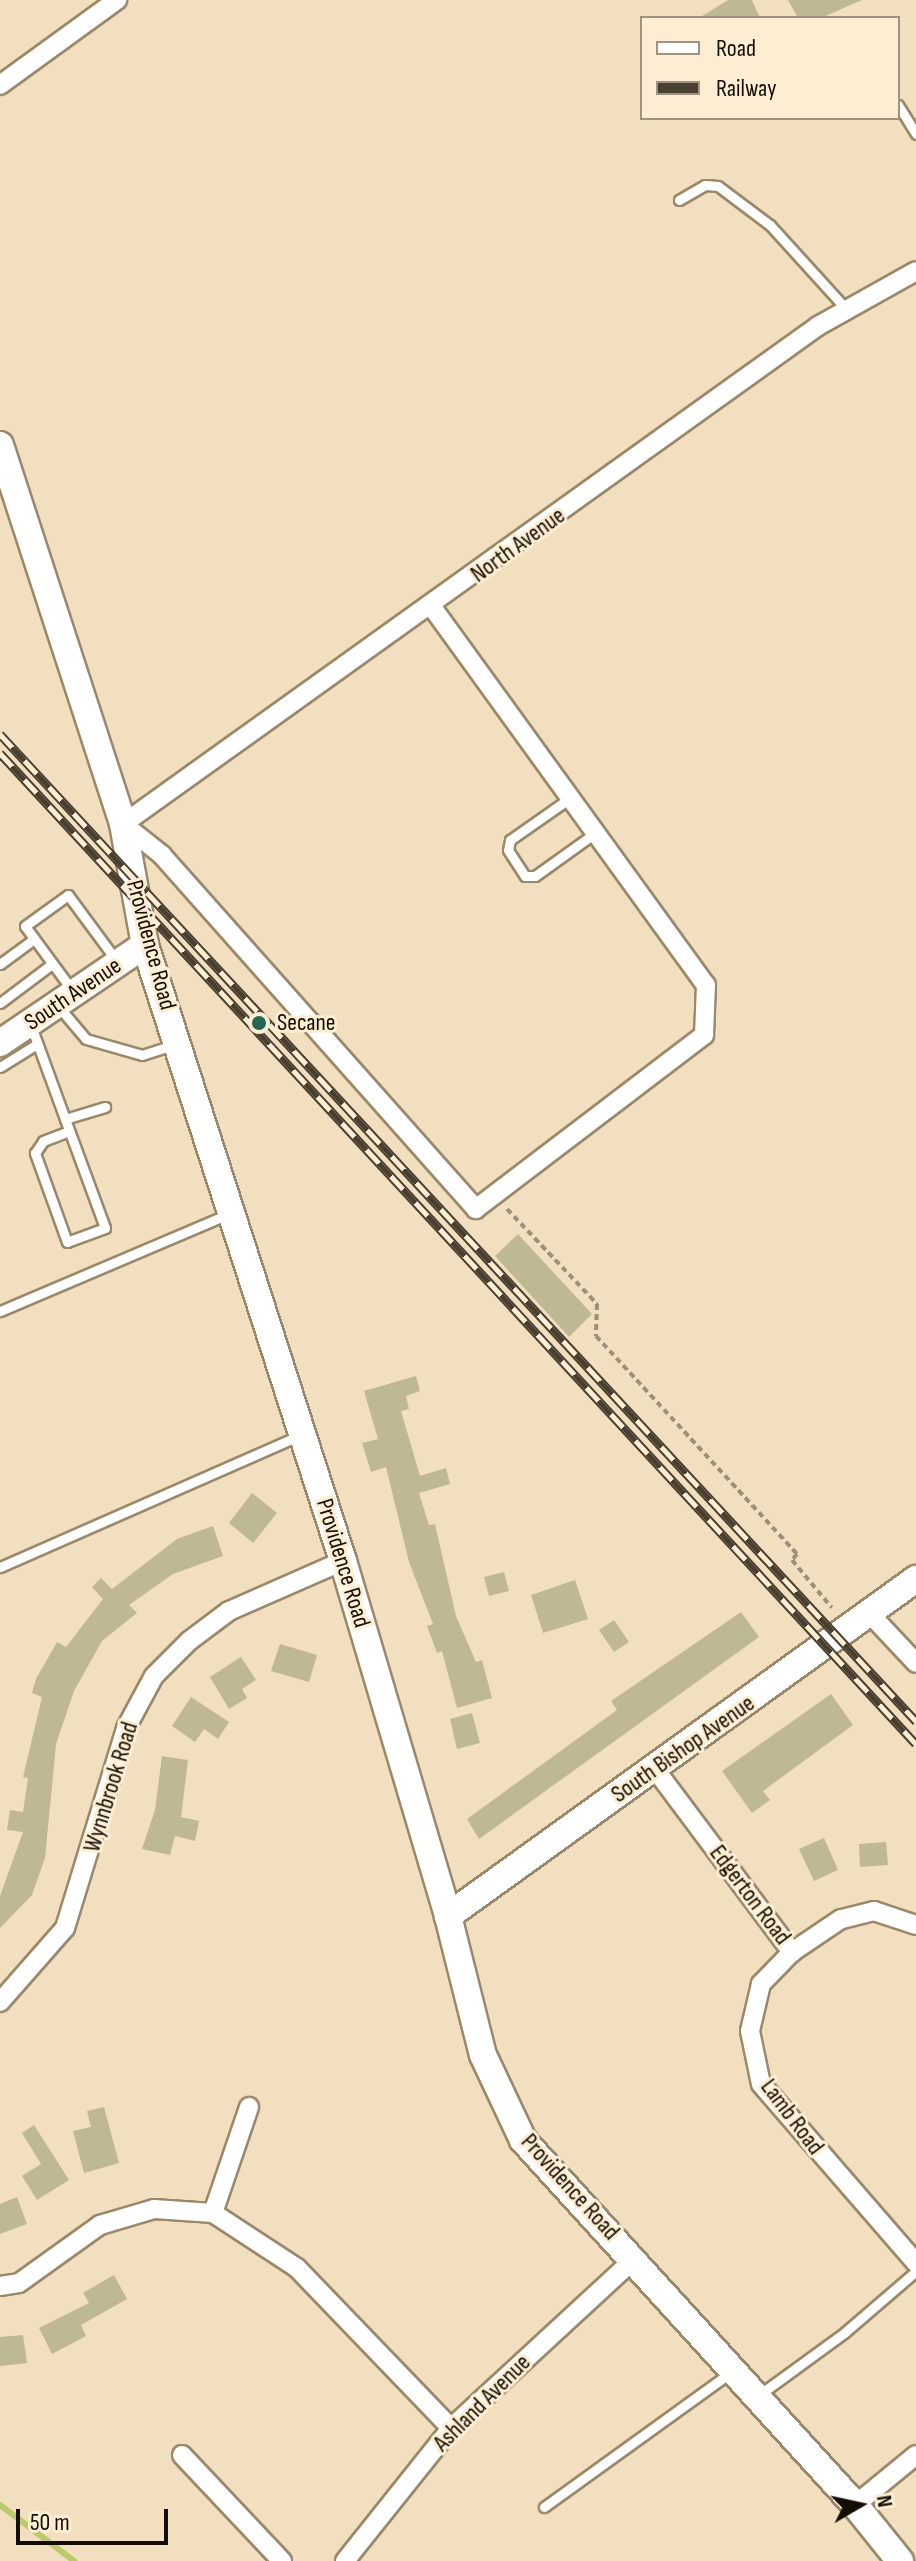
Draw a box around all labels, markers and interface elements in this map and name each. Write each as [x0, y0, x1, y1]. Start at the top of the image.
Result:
legend [640, 16, 900, 120]
text: Road [716, 34, 756, 63]
text: Railway [716, 74, 776, 103]
street label: North Avenue [465, 501, 571, 589]
street label: Providence Road [120, 877, 182, 1013]
street label: South Avenue [19, 951, 127, 1037]
place label: Secane [277, 1009, 335, 1037]
marker: Secane [248, 1012, 270, 1034]
street label: Providence Road [310, 1495, 376, 1631]
street label: South Bishop Avenue [606, 1689, 760, 1809]
street label: Wynnbrook Road [78, 1718, 144, 1856]
street label: Edgerton Road [703, 1840, 797, 1950]
street label: Lamb Road [754, 2073, 830, 2161]
street label: Providence Road [515, 2128, 625, 2246]
street label: Ashland Avenue [427, 2348, 537, 2458]
north arrow [820, 2465, 900, 2545]
scale bar [20, 2493, 172, 2543]
text: N [870, 2493, 898, 2509]
text: 50 m [30, 2508, 70, 2537]

